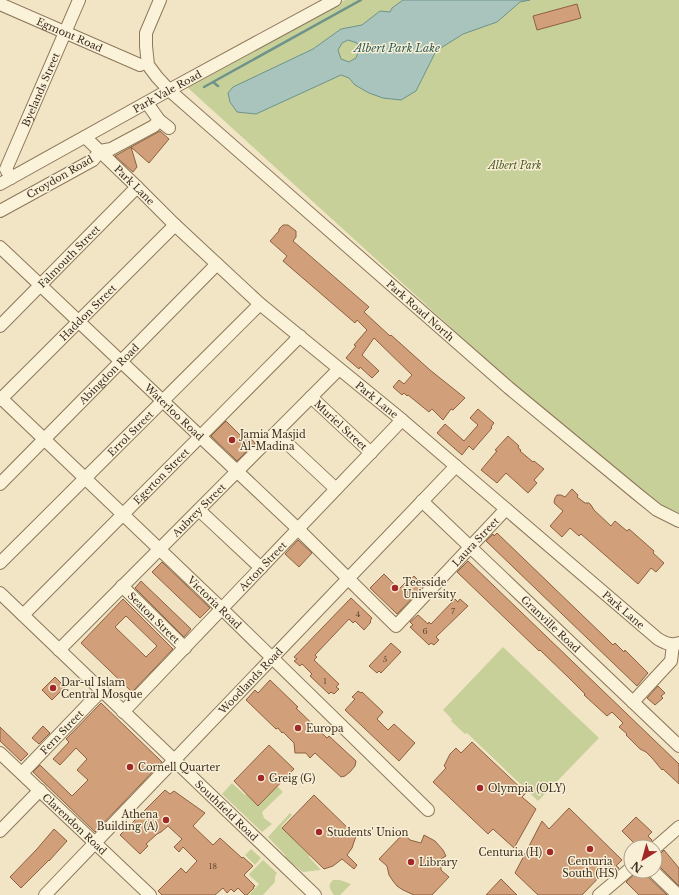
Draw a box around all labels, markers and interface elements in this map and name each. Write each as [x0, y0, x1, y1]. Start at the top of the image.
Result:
street label: Egmont Road [35, 14, 105, 55]
water label: Albert Park Lake [352, 41, 440, 55]
street label: Byelands Street [19, 50, 62, 128]
street label: Park Vale Road [130, 67, 204, 115]
street label: Croydon Road [24, 153, 96, 201]
park label: Albert Park [487, 159, 541, 172]
street label: Park Lane [112, 162, 158, 208]
street label: Falmouth Street [35, 222, 103, 290]
street label: Park Road North [384, 277, 457, 344]
street label: Haddon Street [57, 281, 119, 343]
street label: Abingdon Road [75, 340, 142, 407]
street label: Park Lane [353, 378, 401, 421]
street label: Waterloo Road [141, 380, 207, 443]
street label: Muriel Street [312, 397, 370, 453]
street label: Errol Street [105, 407, 156, 459]
place label: Jamia Masjid Al-Madina [238, 428, 306, 453]
marker: Jamia Masjid Al-Madina [227, 435, 237, 445]
street label: Egerton Street [130, 445, 192, 507]
street label: Aubrey Street [169, 480, 228, 540]
street label: Laura Street [449, 514, 502, 569]
street label: Acton Street [235, 538, 289, 594]
street label: Victoria Road [184, 573, 245, 631]
place label: Teesside University [403, 576, 457, 601]
marker: Teesside University [390, 583, 400, 593]
street label: Park Lane [600, 588, 648, 631]
street label: Seaton Street [125, 589, 183, 646]
street label: Granville Road [518, 593, 583, 655]
house number: 7 [451, 606, 456, 616]
house number: 4 [356, 609, 361, 619]
house number: 6 [422, 626, 428, 636]
street label: Woodlands Road [215, 644, 286, 717]
house number: 5 [383, 654, 388, 664]
place label: Dar-ul Islam Central Mosque [61, 676, 143, 701]
house number: 1 [323, 676, 327, 686]
marker: Dar-ul Islam Central Mosque [48, 683, 58, 693]
street label: Fern Street [37, 707, 86, 757]
place label: Europa [306, 722, 344, 735]
marker: Europa [293, 723, 303, 733]
place label: Cornell Quarter [138, 761, 220, 774]
marker: Cornell Quarter [125, 762, 135, 772]
place label: Greig (G) [269, 772, 315, 785]
marker: Greig (G) [256, 773, 266, 783]
street label: Southfield Road [193, 777, 261, 844]
place label: Olympia (OLY) [488, 782, 566, 795]
marker: Olympia (OLY) [475, 783, 485, 793]
street label: Clarendon Road [40, 790, 110, 858]
place label: Athena Building (A) [97, 808, 158, 833]
marker: Athena Building (A) [161, 815, 171, 825]
place label: Students' Union [327, 826, 408, 839]
marker: Students' Union [314, 827, 324, 837]
north arrow [623, 839, 663, 879]
marker: Centuria South (HS) [585, 844, 595, 854]
place label: Centuria (H) [479, 846, 542, 859]
marker: Centuria (H) [545, 847, 555, 857]
place label: Centuria South (HS) [562, 855, 618, 880]
place label: Library [419, 856, 458, 869]
marker: Library [406, 857, 416, 867]
text: N [628, 858, 645, 876]
house number: 18 [209, 861, 217, 871]

